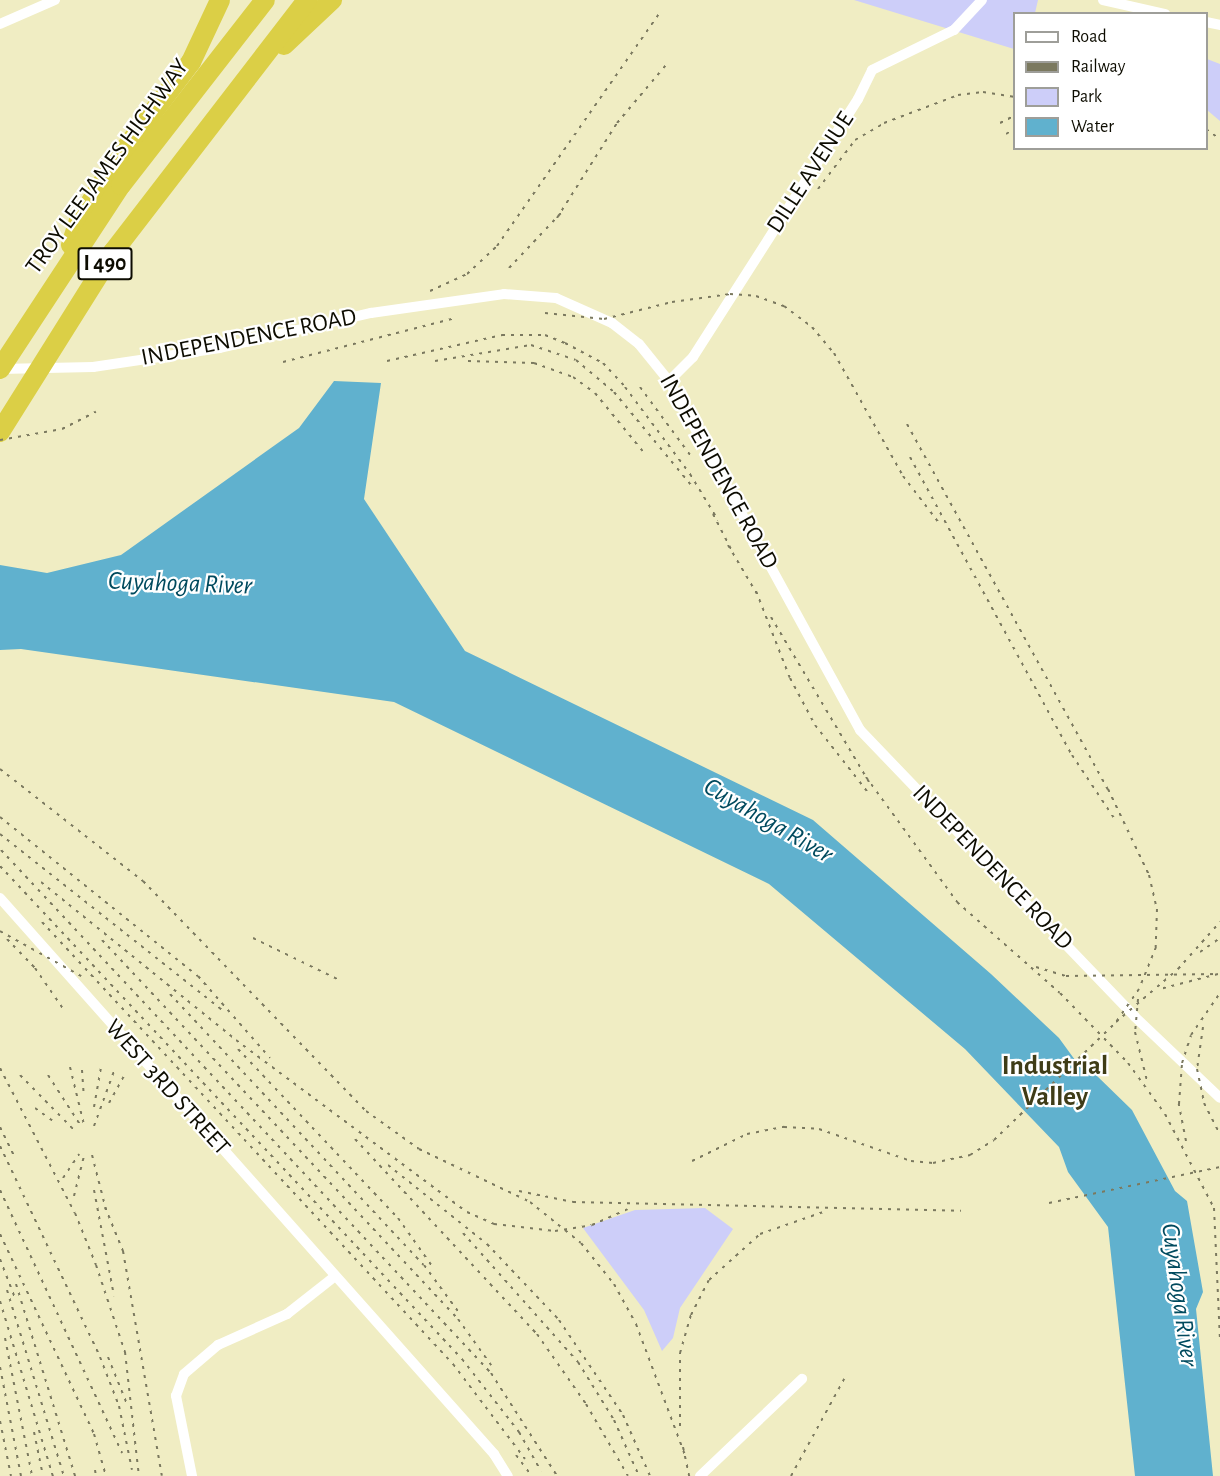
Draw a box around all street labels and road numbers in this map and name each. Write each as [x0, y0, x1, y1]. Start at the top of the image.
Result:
street label: TROY LEE JAMES HIGHWAY [20, 54, 196, 280]
street label: DILLE AVENUE [761, 107, 861, 239]
road number: I 490 [76, 245, 134, 283]
street label: INDEPENDENCE ROAD [139, 303, 359, 373]
street label: INDEPENDENCE ROAD [652, 369, 784, 575]
street label: INDEPENDENCE ROAD [906, 779, 1078, 957]
street label: WEST 3RD STREET [98, 1014, 236, 1162]

